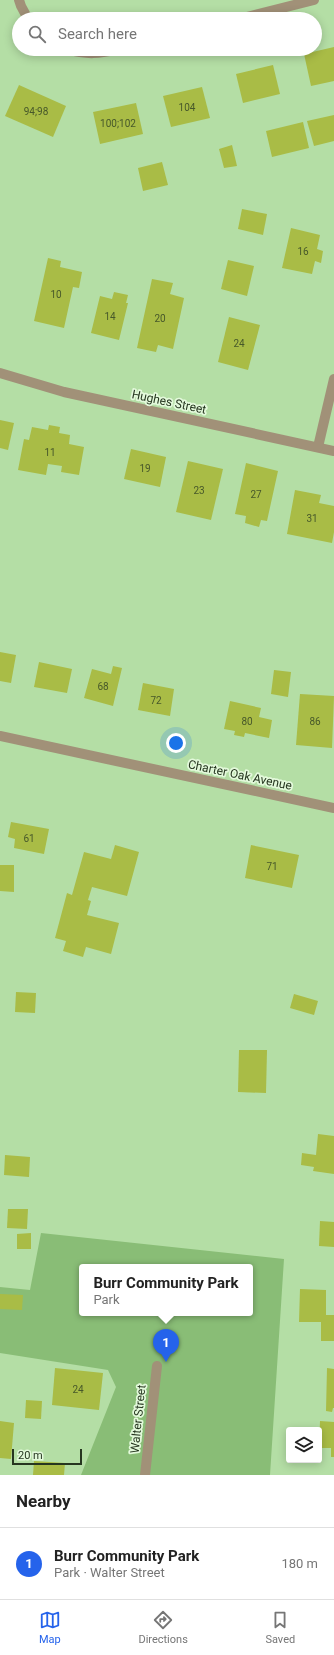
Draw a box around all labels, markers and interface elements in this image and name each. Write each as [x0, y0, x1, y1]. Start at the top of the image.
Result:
search box [12, 12, 322, 56]
icon: search [26, 23, 48, 45]
text: Search here [58, 25, 137, 43]
house number: 104 [179, 102, 196, 113]
house number: 94;98 [24, 106, 49, 117]
house number: 100;102 [100, 118, 136, 129]
house number: 16 [297, 246, 309, 257]
house number: 10 [50, 289, 62, 300]
house number: 14 [104, 311, 116, 322]
house number: 20 [154, 313, 166, 324]
house number: 24 [233, 338, 245, 349]
street label: Hughes Street [131, 387, 208, 417]
house number: 11 [44, 447, 56, 458]
house number: 19 [139, 463, 151, 474]
house number: 23 [193, 485, 205, 496]
house number: 27 [250, 489, 262, 500]
house number: 31 [306, 513, 318, 524]
house number: 68 [97, 681, 109, 692]
house number: 72 [150, 695, 162, 706]
house number: 80 [241, 716, 253, 727]
house number: 86 [309, 716, 321, 727]
your location [166, 733, 186, 753]
street label: Charter Oak Avenue [187, 757, 293, 793]
house number: 61 [23, 833, 35, 844]
house number: 71 [266, 861, 278, 872]
popup [79, 1264, 253, 1316]
text: Burr Community Park [93, 1274, 239, 1292]
text: Park [93, 1292, 120, 1307]
pin: 1 [153, 1329, 179, 1362]
house number: 24 [72, 1384, 84, 1395]
street label: Walter Street [127, 1384, 149, 1454]
map controls [286, 1427, 322, 1463]
button: layers [286, 1427, 322, 1463]
scale bar [12, 1447, 82, 1466]
text: 20 m [18, 1449, 43, 1462]
text: Nearby [16, 1491, 71, 1511]
text: Burr Community Park [54, 1547, 199, 1565]
text: 1 [25, 1556, 33, 1571]
text: 180 m [281, 1556, 318, 1571]
text: Park · Walter Street [54, 1565, 165, 1580]
tab: Map [39, 1609, 61, 1646]
tab: Directions [138, 1609, 188, 1646]
tab: Saved [265, 1609, 295, 1646]

